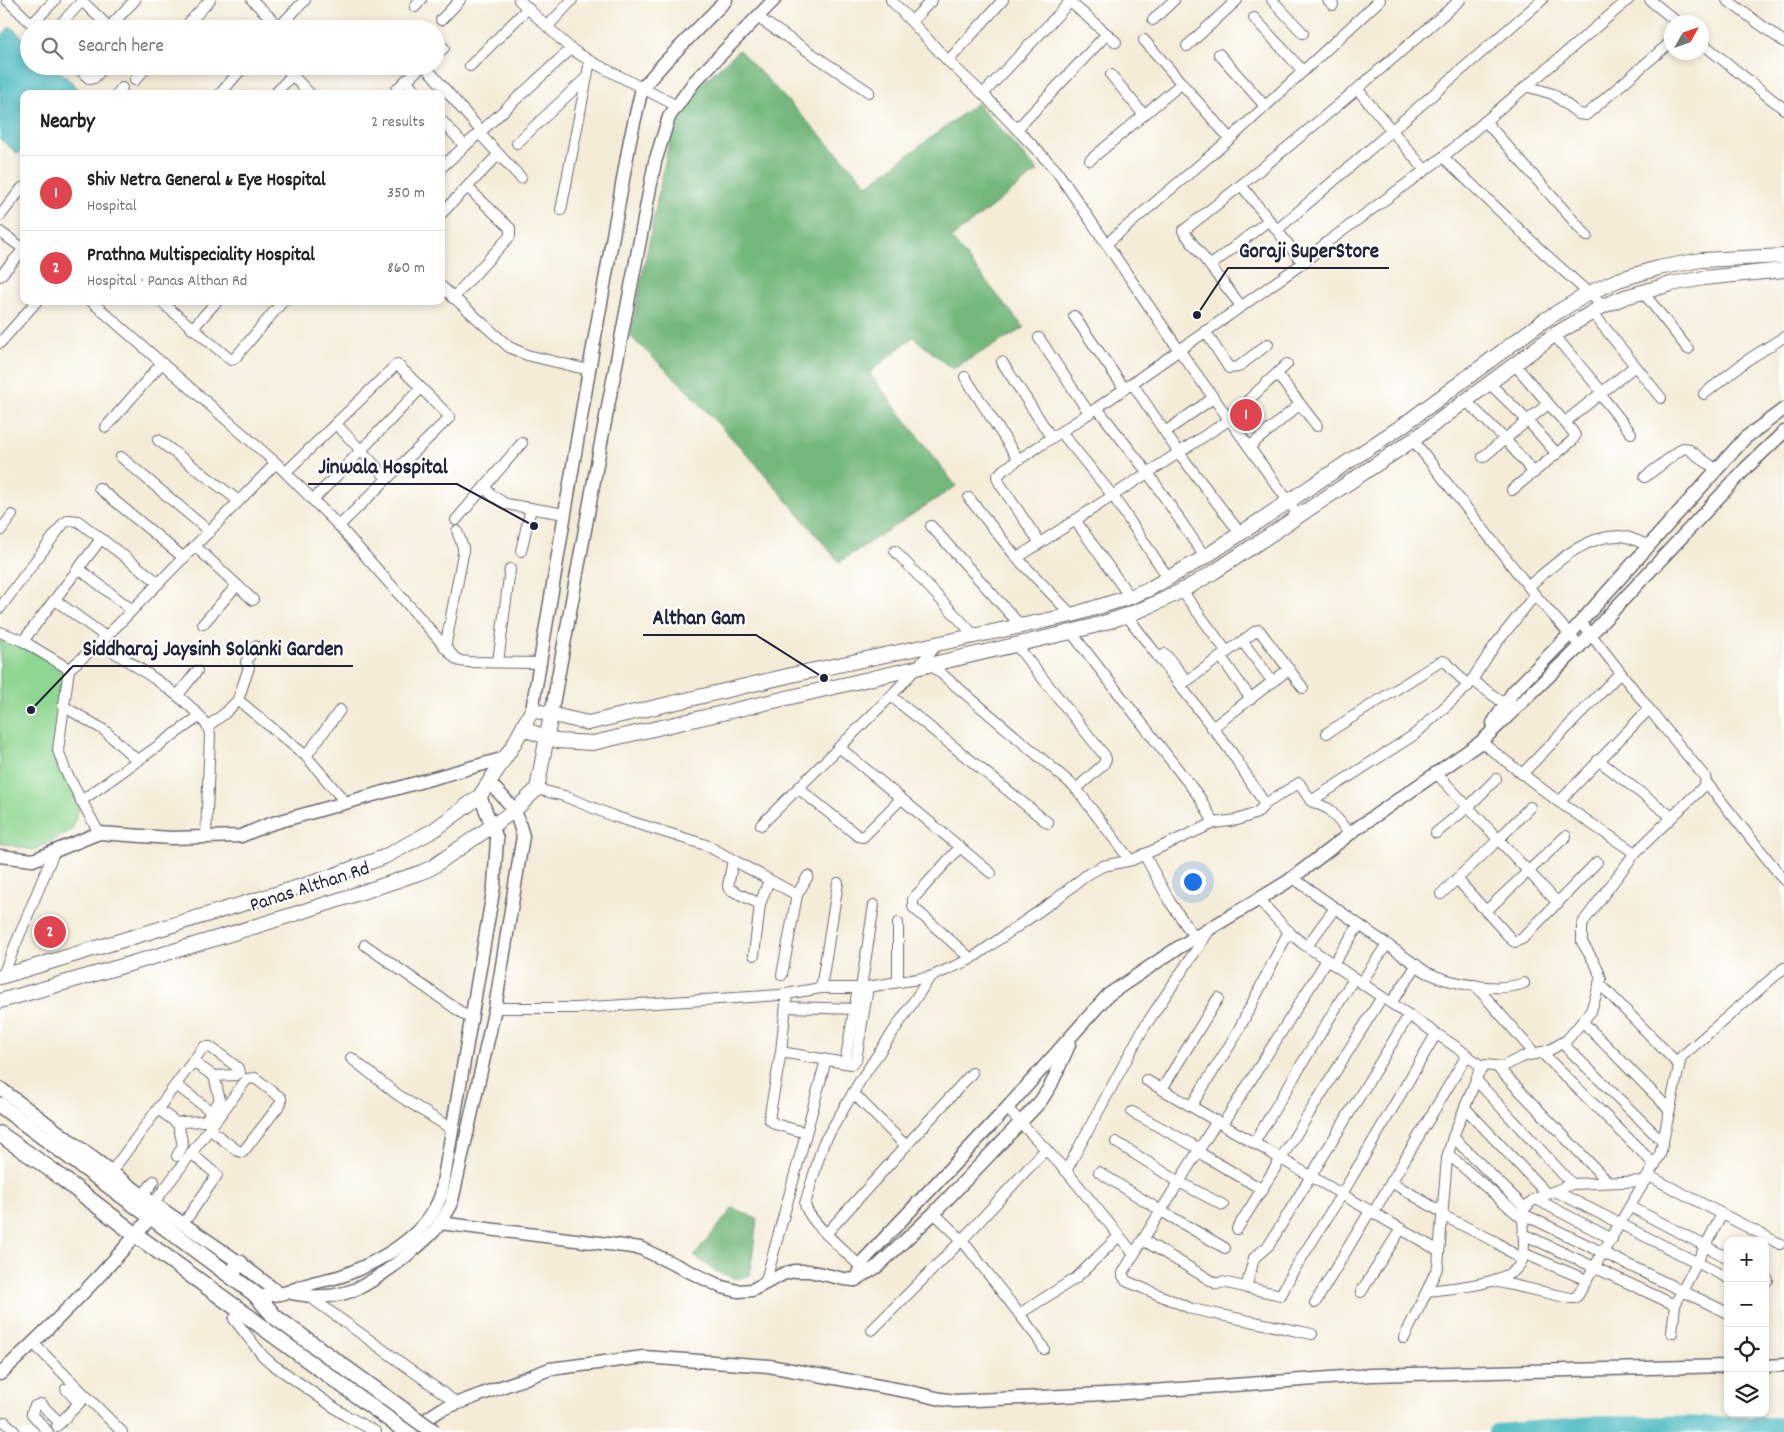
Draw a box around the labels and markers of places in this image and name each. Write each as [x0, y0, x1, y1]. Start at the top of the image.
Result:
callout: Goraji SuperStore [1228, 232, 1389, 268]
pin: 1 [1230, 396, 1262, 434]
callout: Jinwala Hospital [308, 448, 457, 484]
callout: Althan Gam [643, 599, 756, 635]
callout: Siddharaj Jaysinh Solanki Garden [73, 630, 353, 666]
pin: 2 [34, 913, 66, 951]

